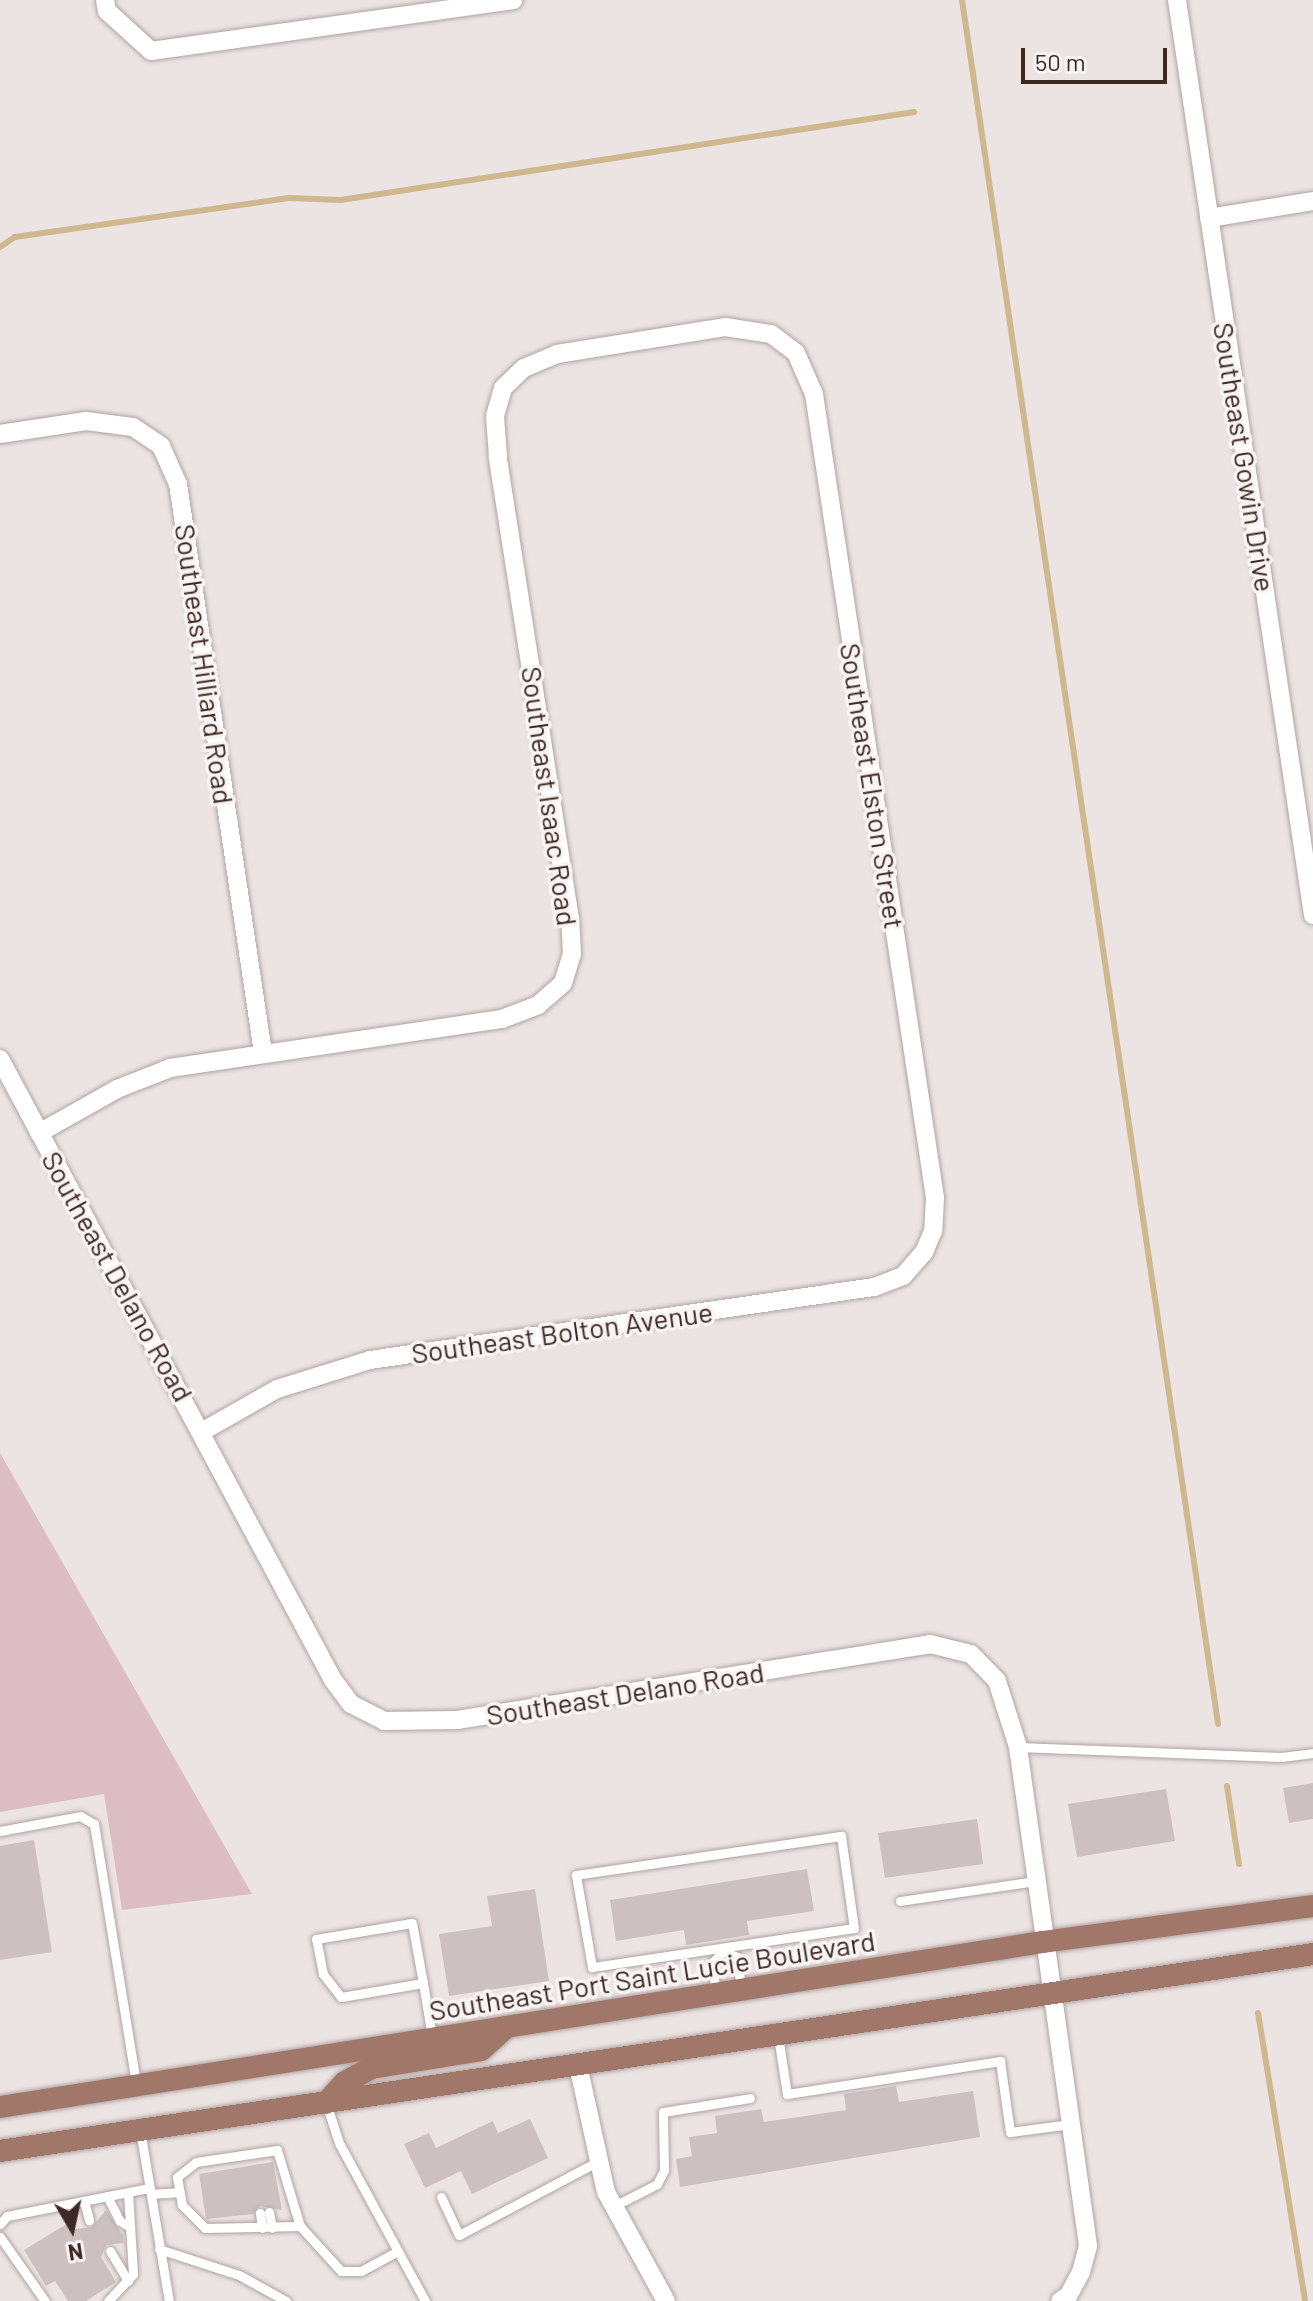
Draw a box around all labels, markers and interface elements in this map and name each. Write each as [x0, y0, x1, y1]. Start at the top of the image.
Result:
scale bar [1025, 32, 1171, 82]
text: 50 m [1035, 47, 1086, 76]
street label: Southeast Gowin Drive [1207, 320, 1283, 594]
street label: Southeast Hilliard Road [169, 522, 241, 806]
street label: Southeast Elston Street [834, 641, 912, 931]
street label: Southeast Isaac Road [515, 664, 585, 928]
street label: Southeast Delano Road [35, 1145, 201, 1407]
street label: Southeast Bolton Avenue [409, 1294, 715, 1370]
street label: Southeast Delano Road [484, 1654, 766, 1732]
street label: Southeast Port Saint Lucie Boulevard [427, 1923, 877, 2027]
north arrow [32, 2189, 112, 2269]
text: N [66, 2239, 85, 2267]

